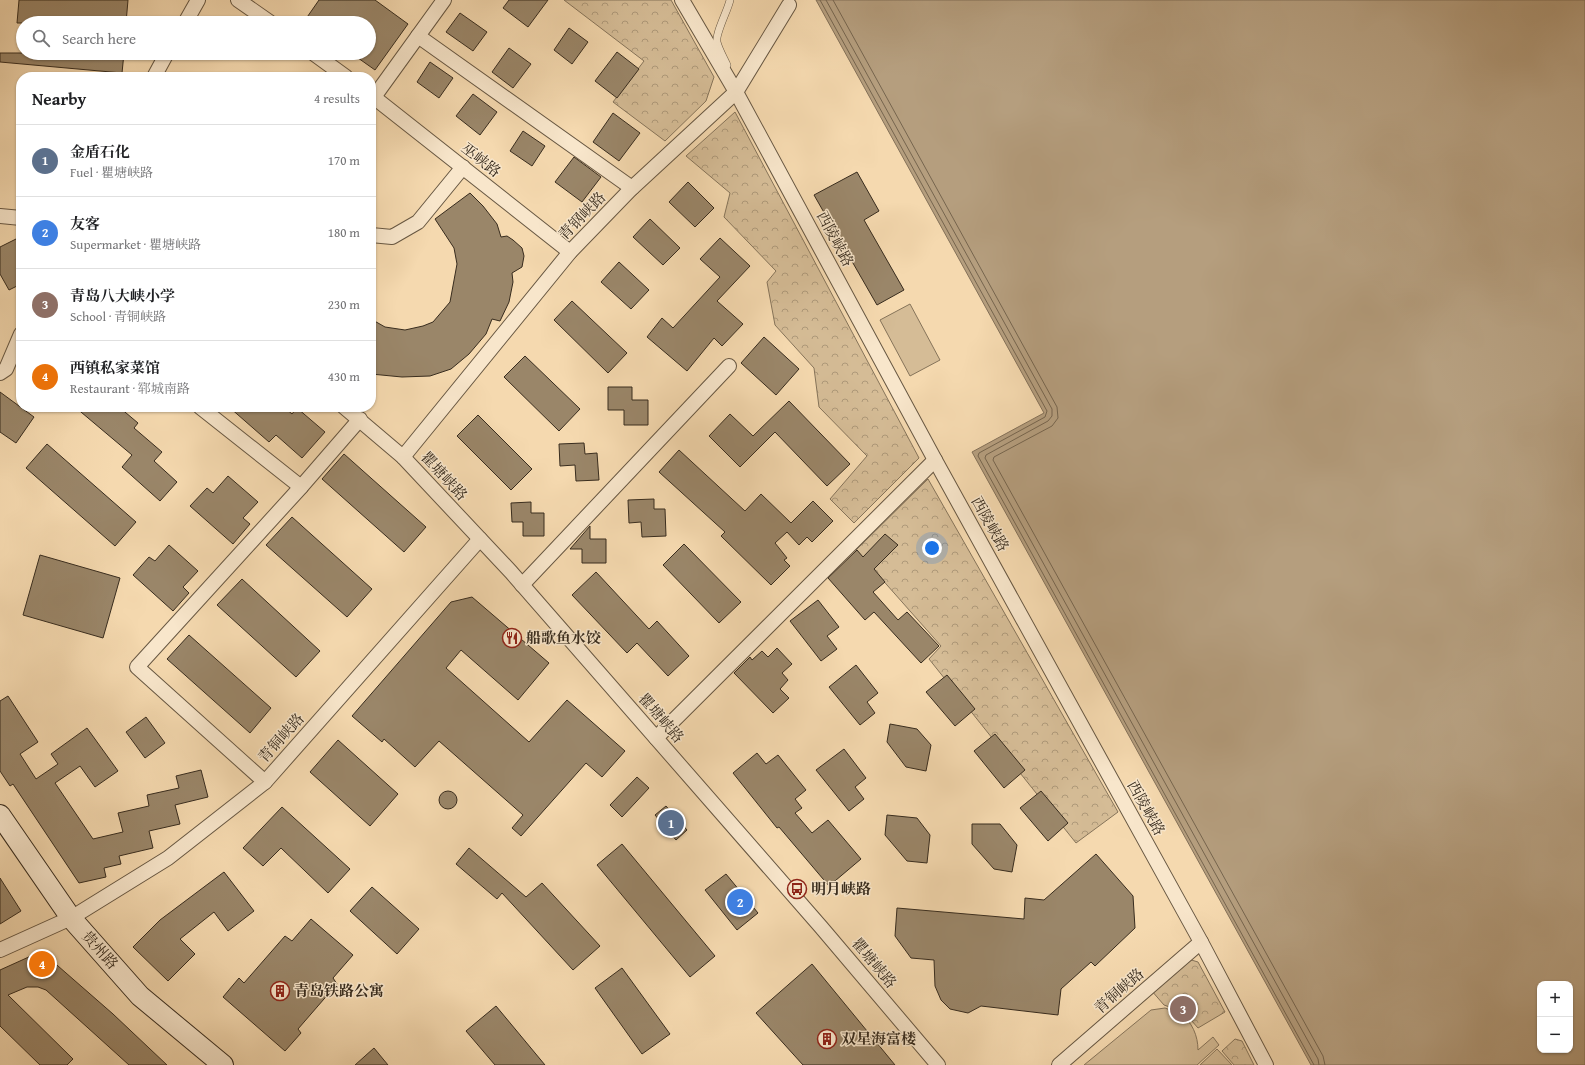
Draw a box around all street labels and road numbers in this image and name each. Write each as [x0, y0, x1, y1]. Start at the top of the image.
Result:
street label: 巫峡路 [457, 137, 506, 182]
street label: 青钢峡路 [553, 187, 610, 245]
street label: 西陵峡路 [812, 207, 859, 270]
street label: 瞿塘峡路 [416, 447, 473, 505]
street label: 西陵峡路 [967, 492, 1014, 555]
street label: 瞿塘峡路 [634, 688, 689, 747]
street label: 青铜峡路 [253, 708, 309, 767]
street label: 西陵峡路 [1123, 776, 1170, 839]
street label: 贵州路 [78, 926, 123, 973]
street label: 瞿塘峡路 [847, 933, 902, 992]
street label: 青铜峡路 [1089, 963, 1148, 1018]

